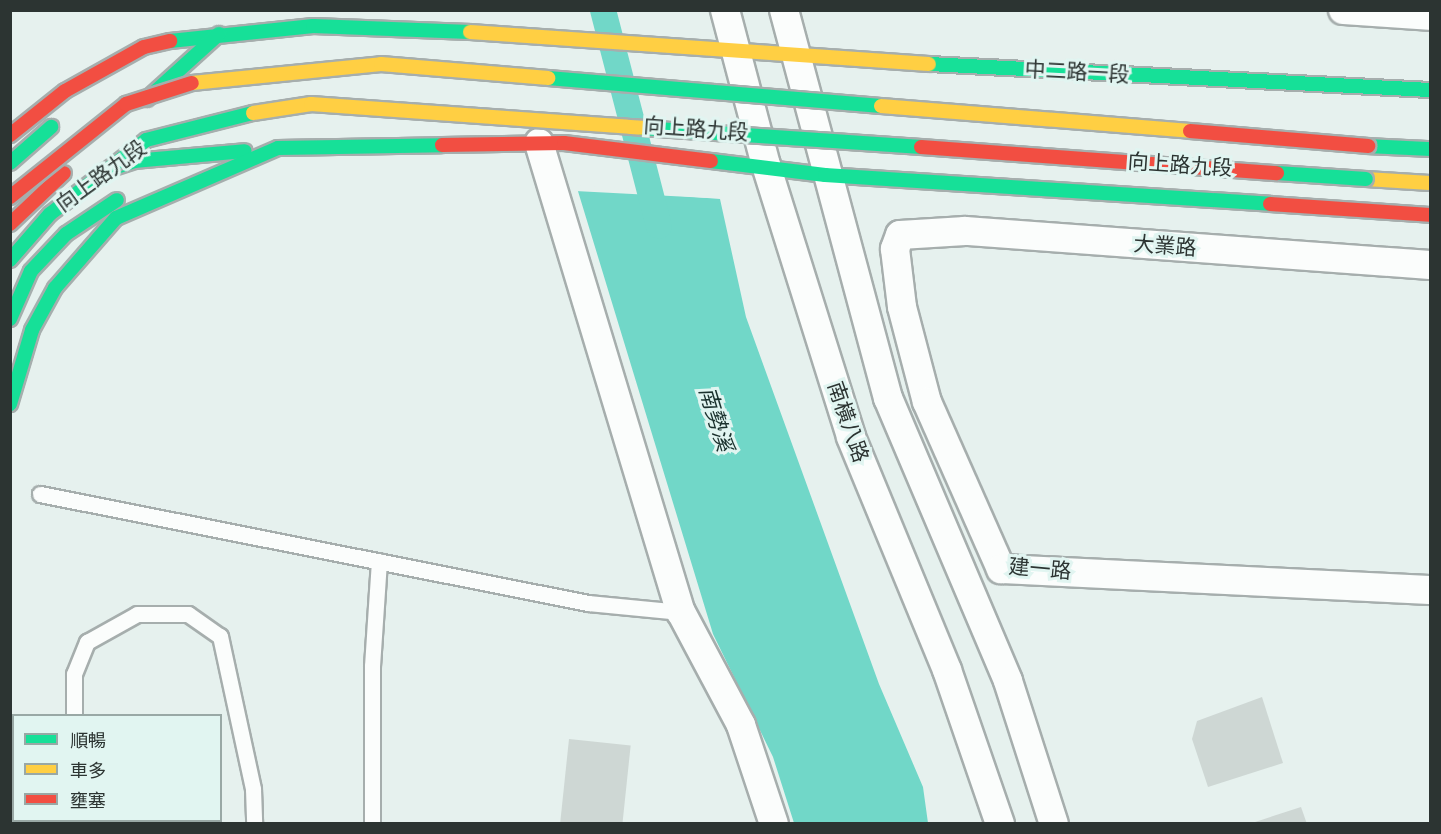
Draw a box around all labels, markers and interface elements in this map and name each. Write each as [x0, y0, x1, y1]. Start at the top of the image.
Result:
street label: 中二路一段 [1024, 57, 1130, 87]
street label: 向上路九段 [643, 113, 749, 145]
street label: 向上路九段 [51, 135, 151, 217]
street label: 向上路九段 [1127, 149, 1233, 181]
street label: 大業路 [1133, 231, 1197, 261]
street label: 南橫八路 [822, 378, 874, 466]
water label: 南勢溪 [694, 384, 738, 454]
street label: 建一路 [1008, 554, 1072, 584]
legend [12, 714, 222, 822]
text: 順暢 [70, 729, 106, 752]
text: 車多 [70, 759, 106, 782]
text: 壅塞 [70, 789, 106, 812]

